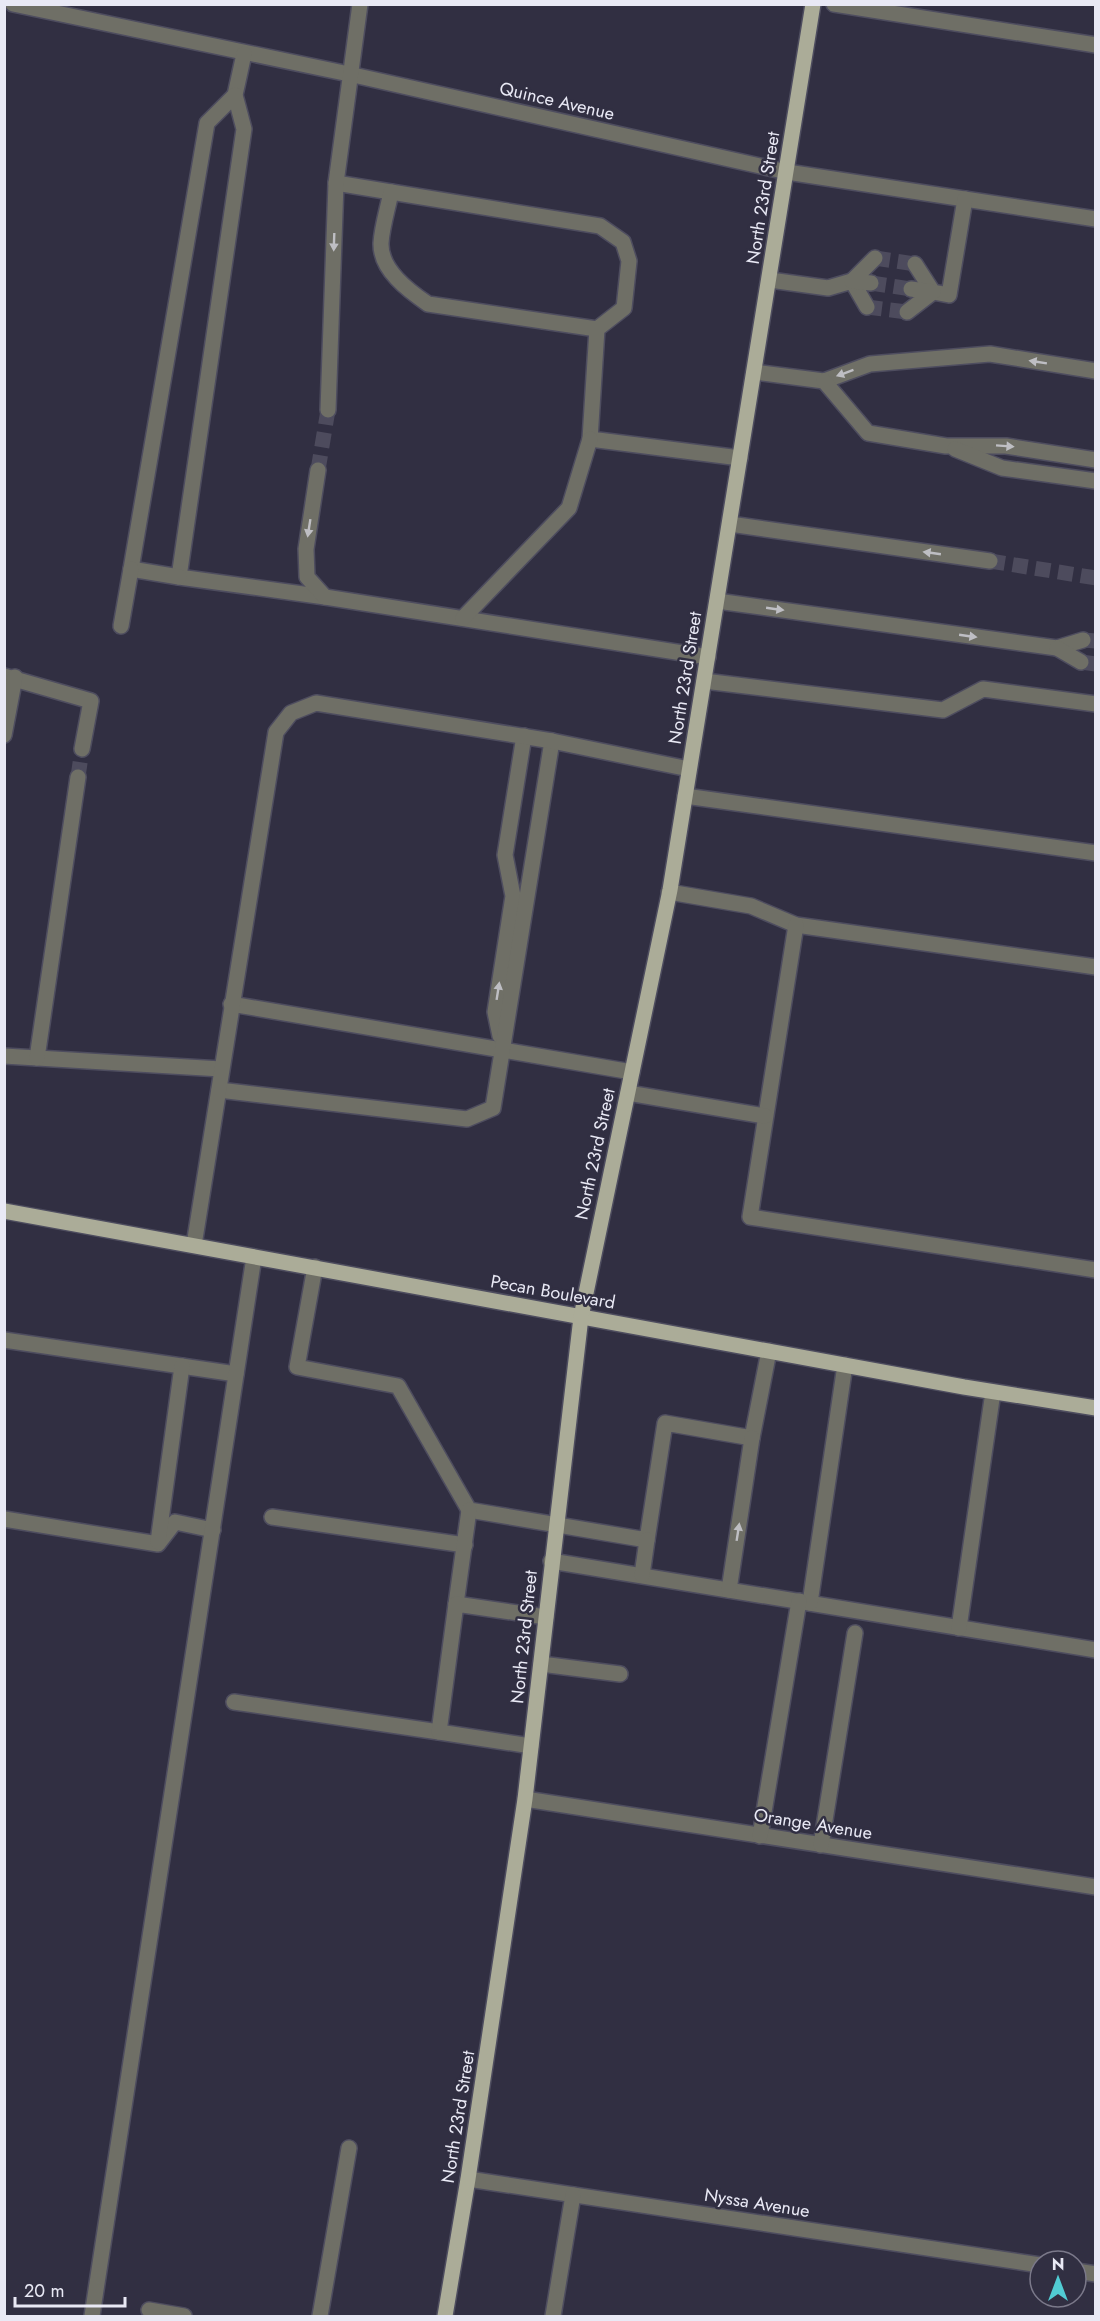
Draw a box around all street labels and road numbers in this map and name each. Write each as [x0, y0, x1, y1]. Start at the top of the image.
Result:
street label: Quince Avenue [497, 75, 617, 127]
street label: North 23rd Street [740, 129, 786, 266]
street label: North 23rd Street [662, 609, 708, 746]
street label: North 23rd Street [568, 1085, 622, 1222]
street label: Pecan Boulevard [489, 1268, 617, 1316]
street label: North 23rd Street [504, 1568, 544, 1705]
street label: Orange Avenue [752, 1802, 874, 1846]
street label: North 23rd Street [435, 2048, 481, 2185]
street label: Nyssa Avenue [702, 2182, 812, 2224]

